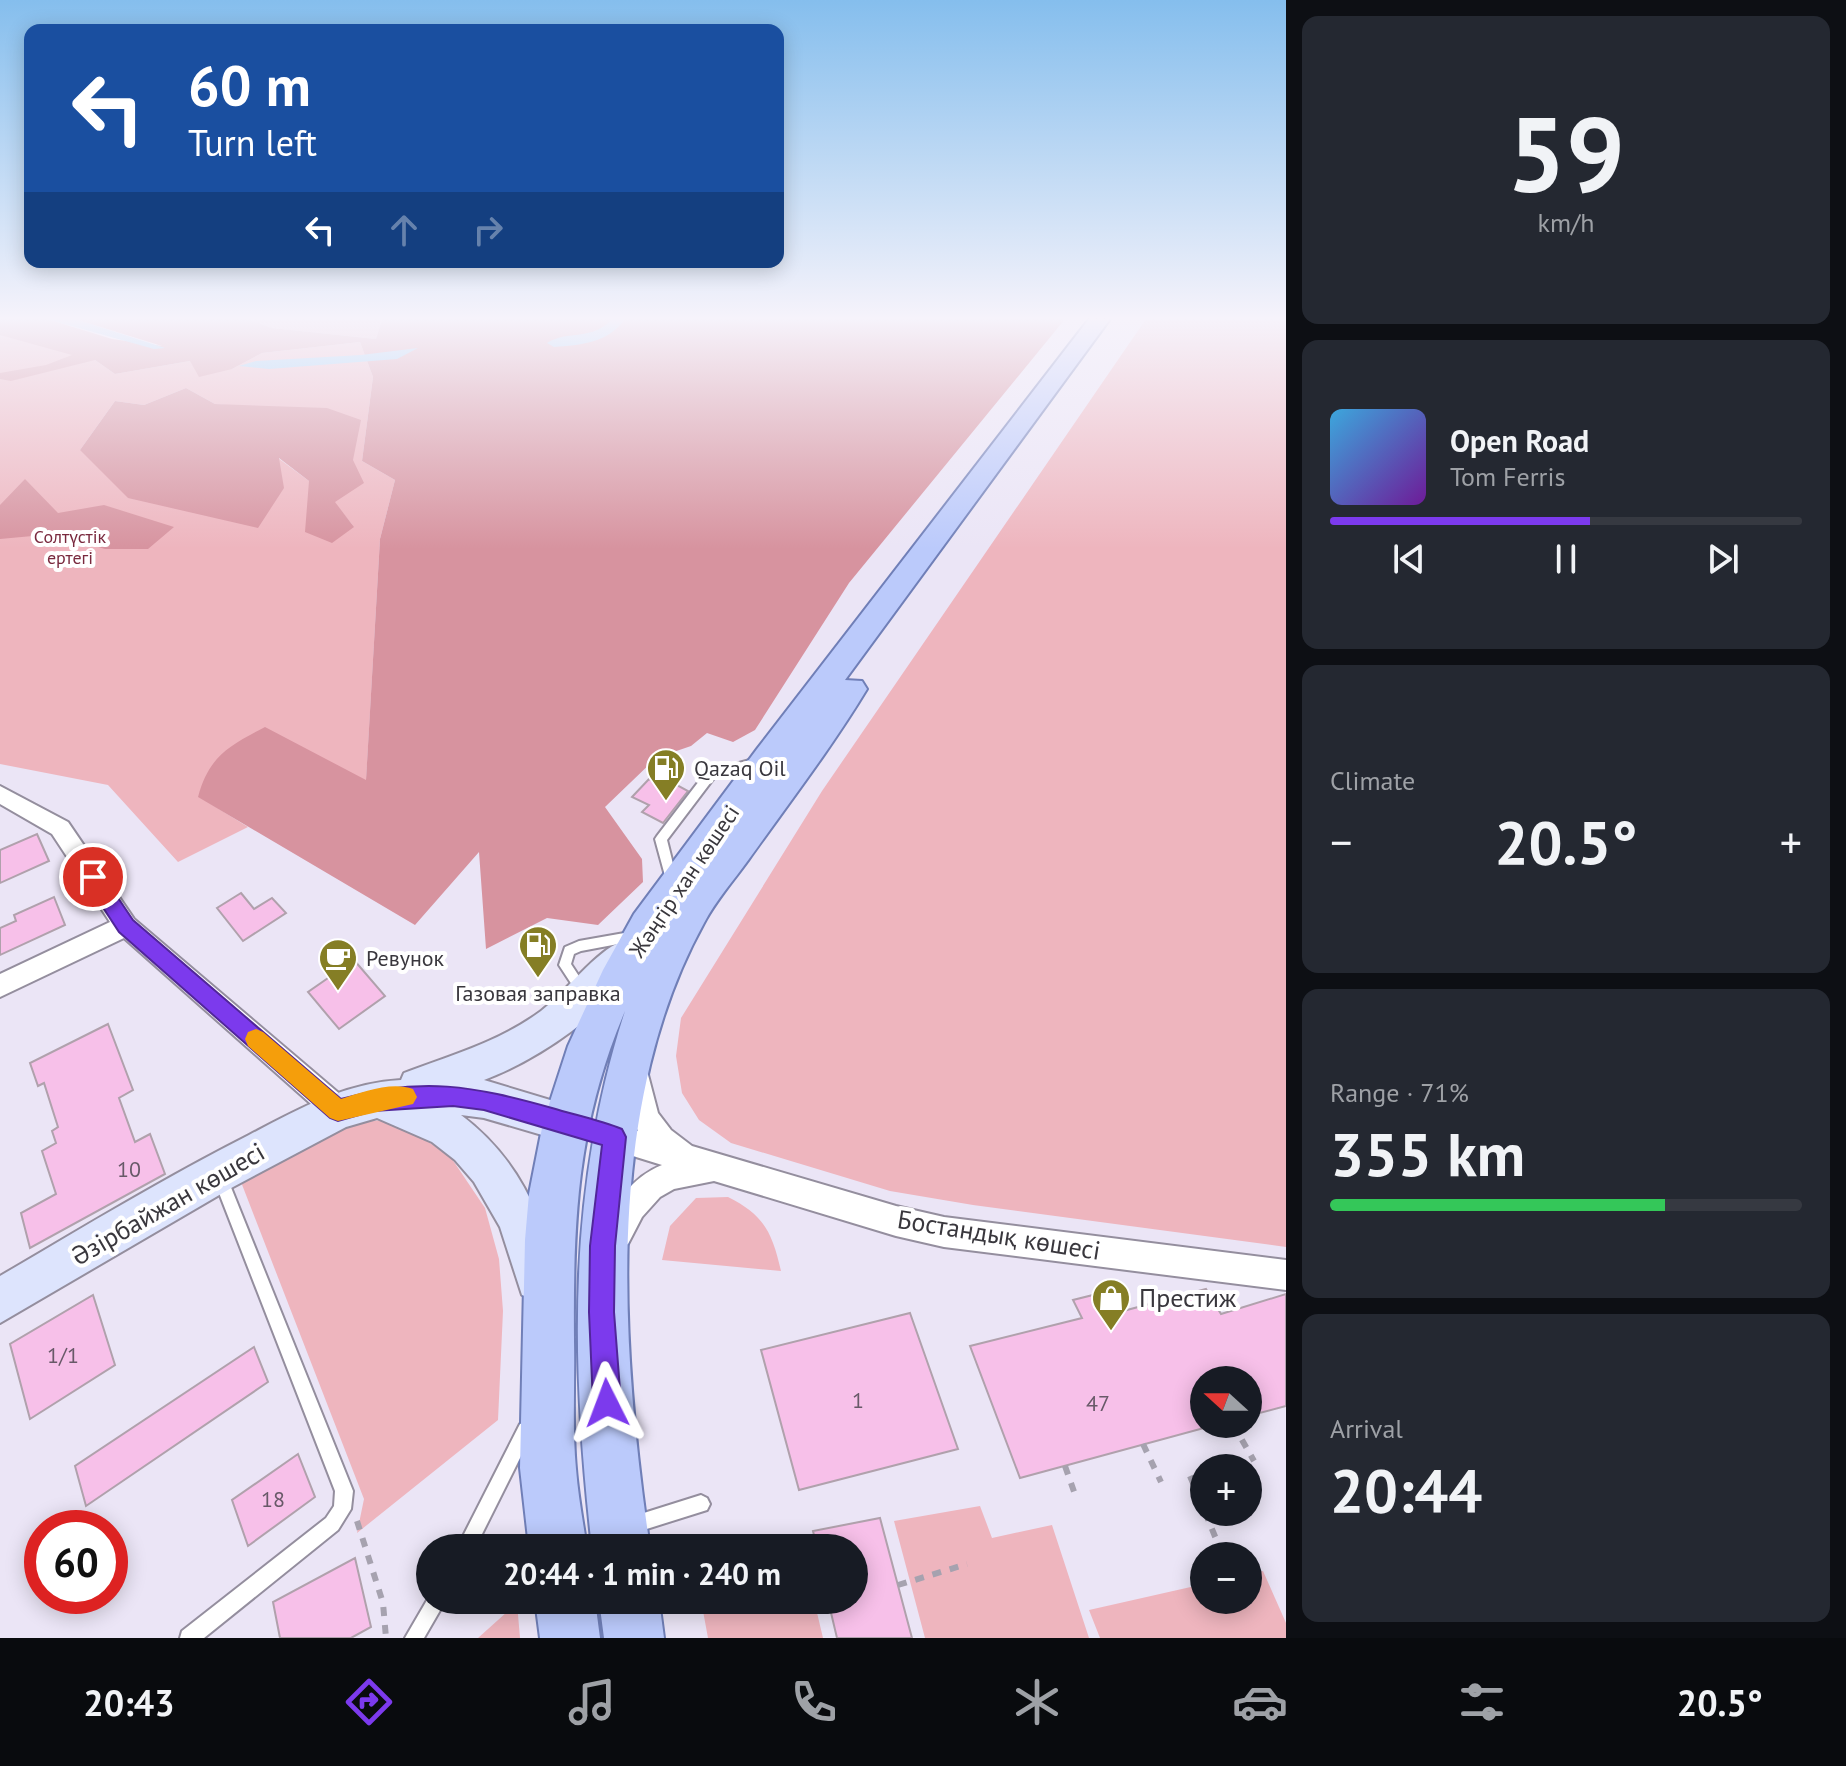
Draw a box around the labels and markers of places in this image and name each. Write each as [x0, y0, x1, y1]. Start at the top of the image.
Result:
fuel station icon: Qazaq Oil [645, 747, 687, 802]
place label: Qazaq Oil [694, 754, 786, 782]
pin [59, 843, 127, 911]
fuel station icon: Газовая заправка [517, 924, 559, 979]
cafe icon: Ревунок [317, 937, 359, 992]
place label: Ревунок [366, 944, 445, 972]
place label: Газовая заправка [455, 979, 621, 1007]
shop icon: Престиж [1090, 1277, 1132, 1332]
place label: Престиж [1139, 1281, 1237, 1314]

